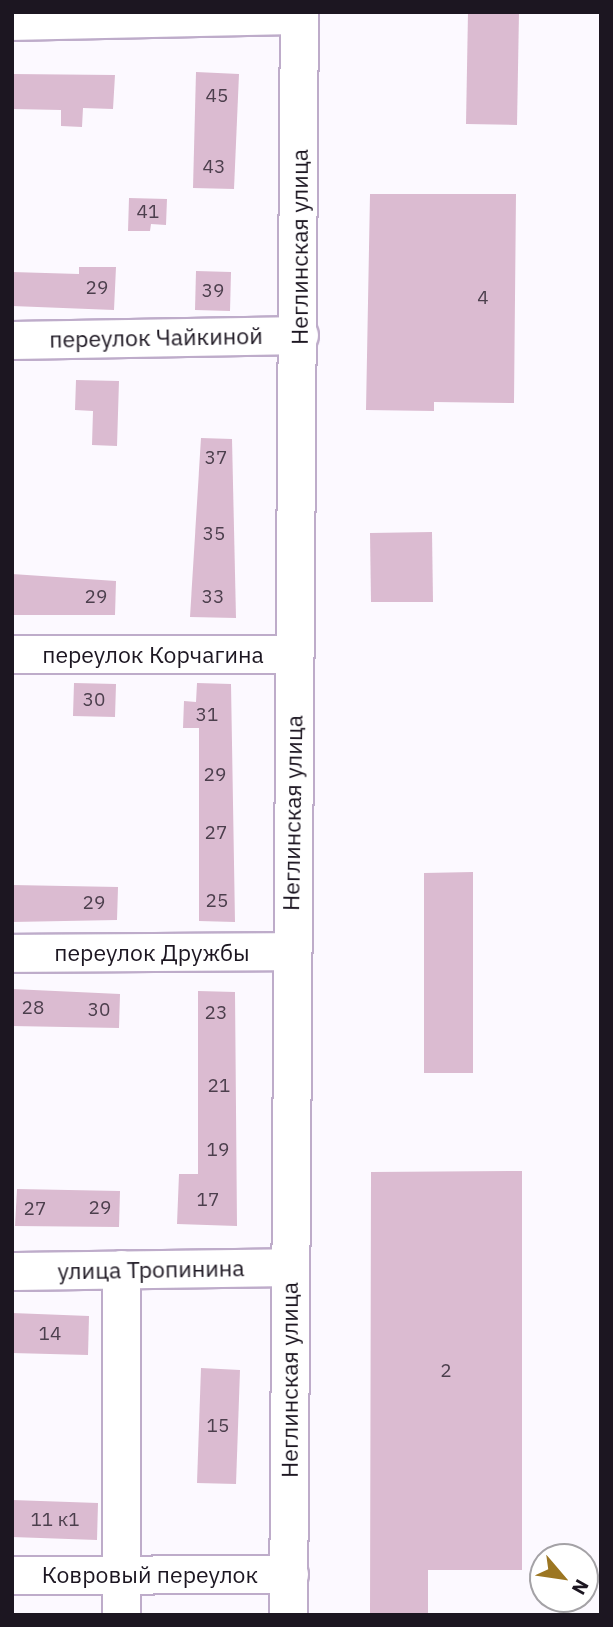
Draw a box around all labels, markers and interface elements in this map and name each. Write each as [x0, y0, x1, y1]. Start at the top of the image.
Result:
house number: 45 [206, 85, 228, 107]
street label: Неглинская улица [285, 149, 313, 345]
house number: 43 [203, 156, 225, 178]
house number: 41 [137, 201, 159, 223]
house number: 29 [86, 277, 108, 299]
house number: 39 [202, 280, 224, 302]
house number: 4 [477, 287, 489, 309]
street label: переулок Чайкиной [49, 321, 263, 353]
house number: 37 [205, 447, 227, 469]
house number: 35 [203, 523, 225, 545]
house number: 29 [85, 586, 107, 608]
house number: 33 [202, 586, 224, 608]
street label: переулок Корчагина [42, 640, 264, 668]
house number: 30 [83, 689, 105, 711]
house number: 31 [196, 704, 218, 726]
street label: Неглинская улица [276, 715, 308, 911]
house number: 29 [204, 764, 226, 786]
house number: 27 [205, 822, 227, 844]
house number: 25 [206, 890, 228, 912]
house number: 29 [83, 892, 105, 914]
street label: переулок Дружбы [54, 938, 250, 966]
house number: 28 [22, 997, 44, 1019]
house number: 30 [88, 999, 110, 1021]
house number: 23 [205, 1002, 227, 1024]
house number: 21 [208, 1075, 230, 1097]
house number: 19 [207, 1139, 229, 1161]
house number: 17 [197, 1189, 219, 1211]
house number: 29 [89, 1197, 111, 1219]
house number: 27 [24, 1198, 46, 1220]
street label: улица Тропинина [57, 1254, 245, 1284]
street label: Неглинская улица [275, 1282, 303, 1478]
house number: 14 [39, 1323, 61, 1345]
house number: 2 [440, 1360, 452, 1382]
house number: 15 [207, 1415, 229, 1437]
house number: 11 к1 [30, 1509, 80, 1531]
north arrow [529, 1543, 599, 1613]
street label: Ковровый переулок [42, 1560, 258, 1588]
text: N [567, 1575, 594, 1599]

